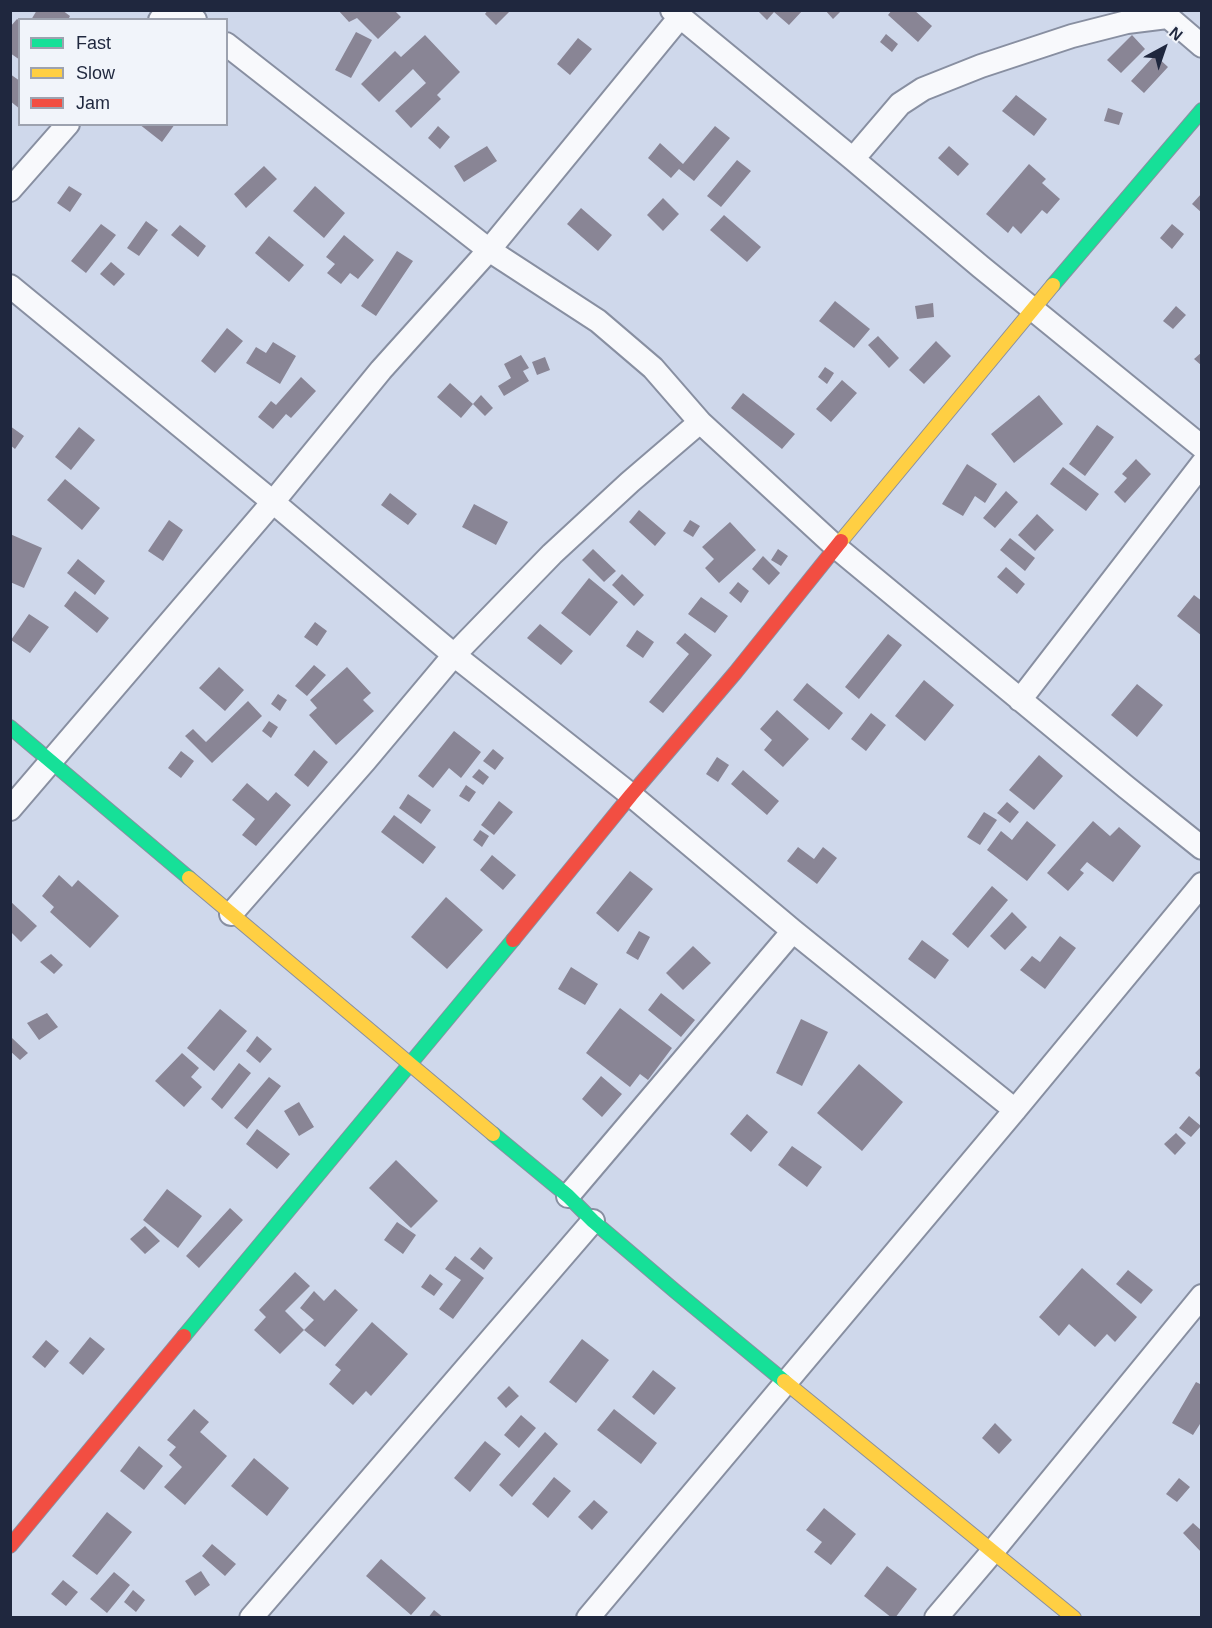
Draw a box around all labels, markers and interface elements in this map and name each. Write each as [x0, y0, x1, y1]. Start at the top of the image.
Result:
legend [18, 18, 228, 126]
north arrow [1134, 18, 1194, 78]
text: N [1166, 24, 1186, 44]
text: Fast [76, 33, 111, 53]
text: Slow [76, 63, 115, 83]
text: Jam [76, 93, 110, 113]

